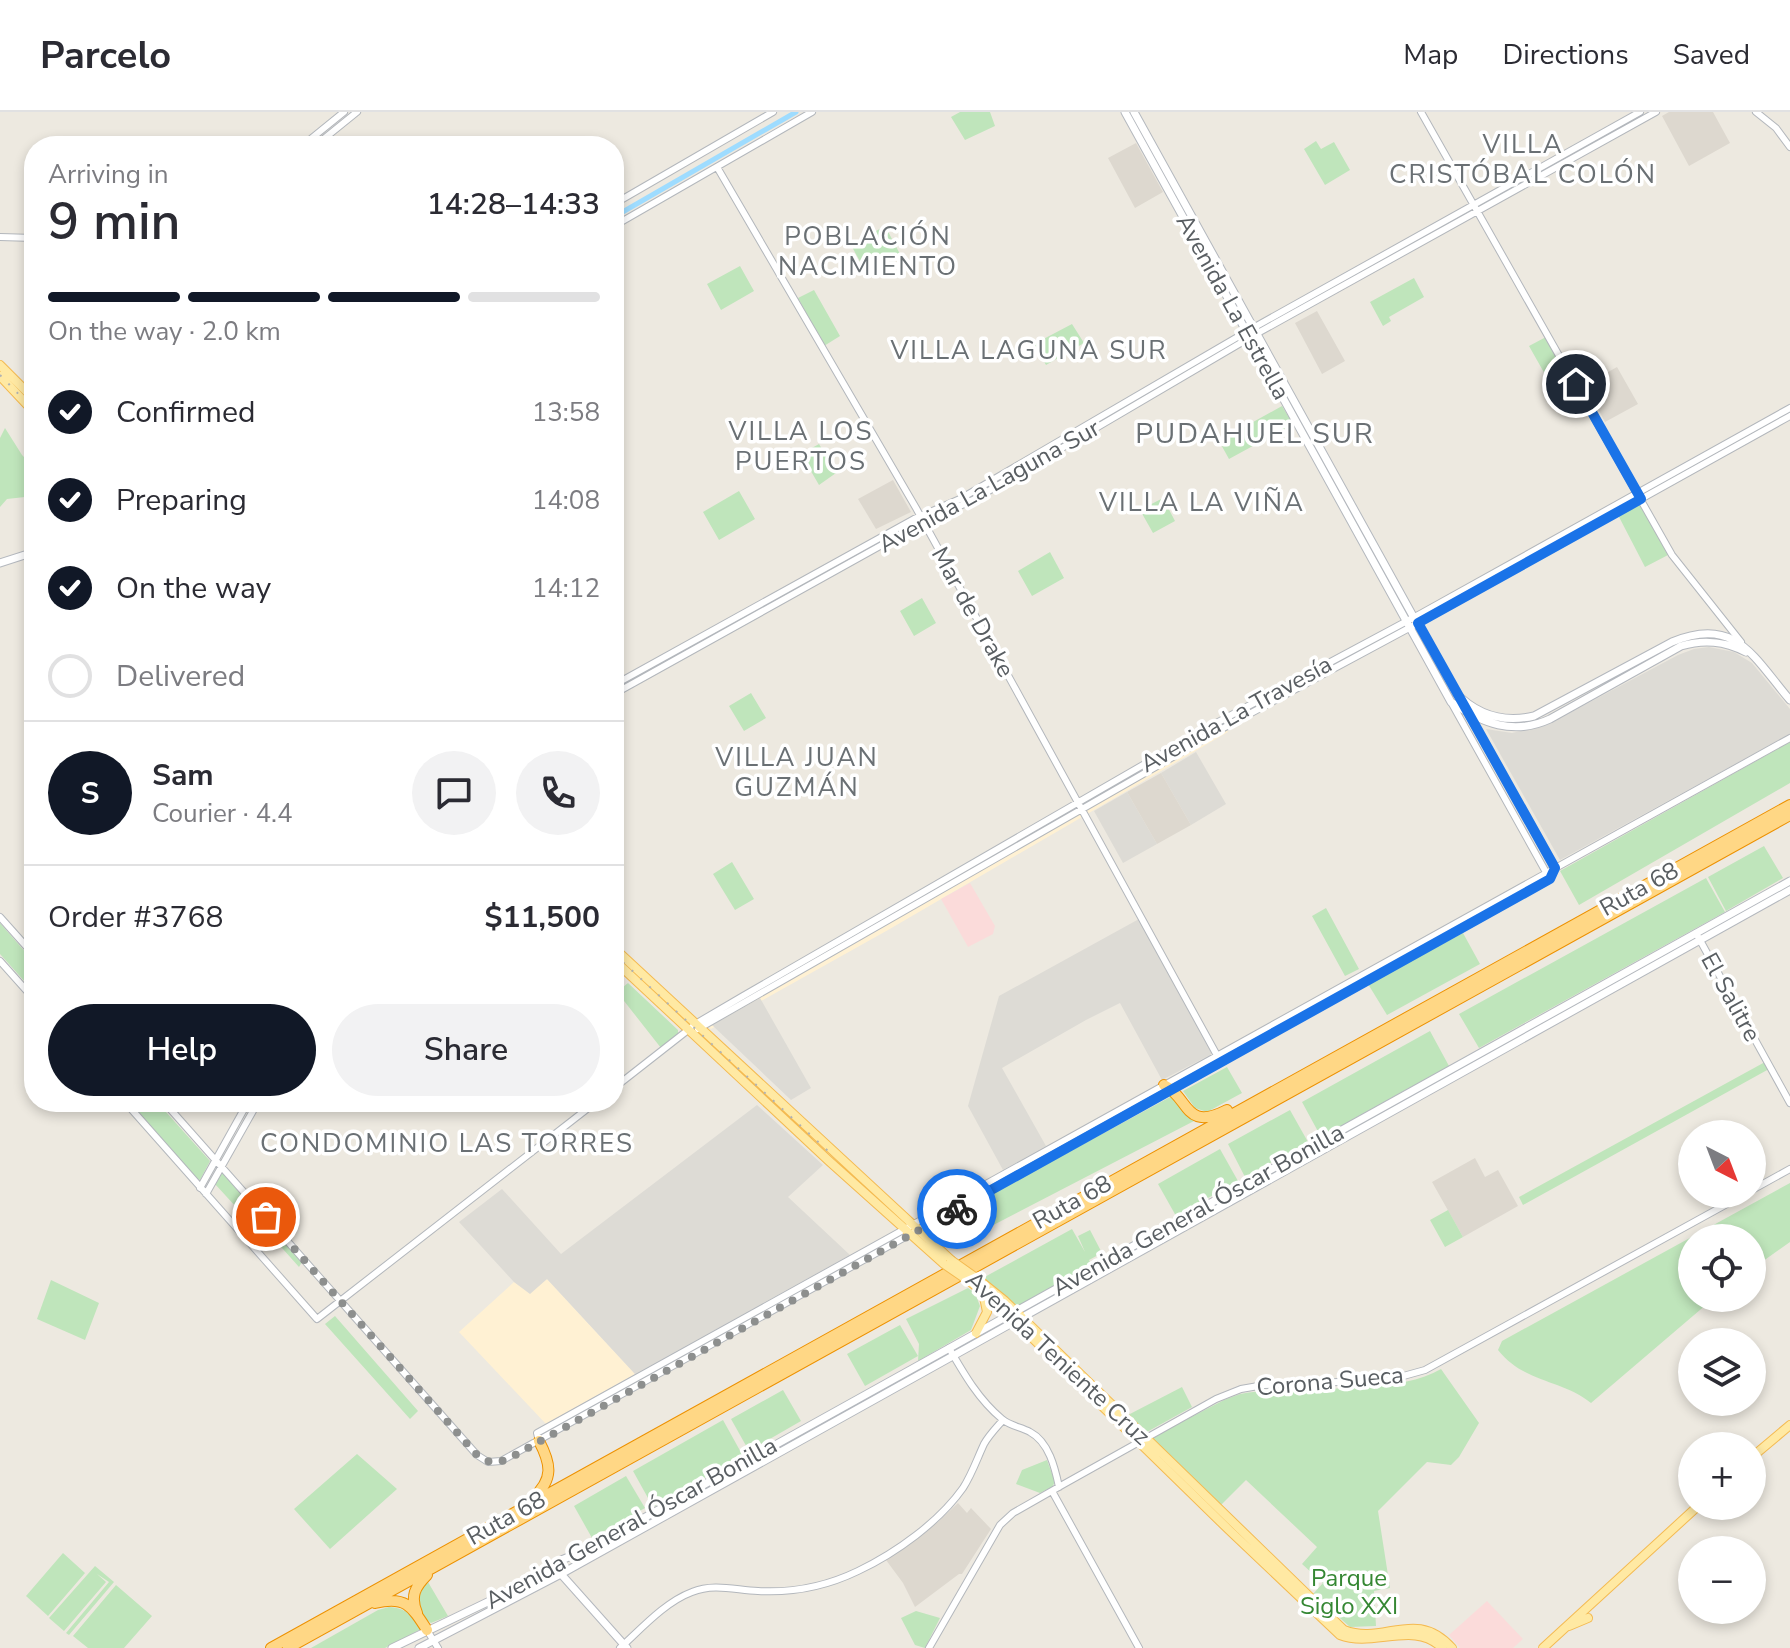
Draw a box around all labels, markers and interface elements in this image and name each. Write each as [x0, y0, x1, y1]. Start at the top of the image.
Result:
text: Parcelo [40, 30, 171, 81]
text: Map [1403, 36, 1458, 74]
text: Directions [1502, 36, 1629, 74]
text: Saved [1673, 36, 1750, 74]
district label: VILLA CRISTÓBAL COLÓN [1389, 127, 1657, 192]
text: Arriving in [48, 157, 169, 192]
text: 14:28–14:33 [427, 184, 600, 225]
text: 9 min [48, 186, 181, 257]
street label: Avenida La Estrella [1169, 208, 1297, 406]
district label: POBLACIÓN NACIMIENTO [778, 219, 958, 284]
text: On the way · 2.0 km [48, 314, 281, 349]
district label: VILLA LAGUNA SUR [889, 333, 1168, 368]
pin [1542, 350, 1610, 418]
icon: home [1554, 362, 1598, 406]
icon: check [48, 390, 92, 434]
text: Confirmed [116, 392, 256, 433]
text: 13:58 [532, 395, 600, 430]
street label: Avenida La Laguna Sur [873, 412, 1106, 560]
district label: VILLA LOS PUERTOS [727, 414, 874, 479]
district label: PUDAHUEL SUR [1135, 415, 1375, 453]
icon: check [48, 478, 92, 522]
text: Preparing [116, 480, 247, 521]
text: 14:08 [532, 483, 600, 518]
district label: VILLA LA VIÑA [1098, 485, 1305, 520]
street label: Mar de Drake [924, 541, 1022, 683]
icon: check [48, 566, 92, 610]
text: On the way [116, 568, 271, 609]
text: 14:12 [532, 571, 600, 606]
street label: Avenida La Travesía [1135, 648, 1337, 780]
text: Delivered [116, 656, 245, 697]
district label: VILLA JUAN GUZMÁN [714, 740, 879, 805]
button: chat [412, 751, 496, 835]
button: phone [516, 751, 600, 835]
text: Sam [152, 755, 214, 796]
text: S [81, 773, 99, 814]
text: Courier · 4.4 [152, 796, 293, 831]
street label: Ruta 68 [1594, 854, 1684, 924]
text: Order #3768 [48, 897, 223, 938]
text: $11,500 [485, 897, 600, 938]
street label: El Salitre [1693, 947, 1769, 1047]
button: Help [48, 1004, 316, 1096]
button: Share [332, 1004, 600, 1096]
street label: Avenida General Óscar Bonilla [1046, 1116, 1350, 1304]
north arrow [1678, 1120, 1766, 1208]
map controls [1678, 1120, 1766, 1624]
district label: CONDOMINIO LAS TORRES [260, 1126, 634, 1161]
street label: Ruta 68 [1027, 1167, 1117, 1237]
courier [917, 1169, 997, 1249]
pin [232, 1183, 300, 1251]
icon: bike [935, 1187, 979, 1231]
icon: bag [244, 1195, 288, 1239]
button: locate [1678, 1224, 1766, 1312]
street label: Avenida Teniente Cruz [959, 1264, 1157, 1452]
button: layers [1678, 1328, 1766, 1416]
street label: Corona Sueca [1255, 1359, 1405, 1403]
street label: Avenida General Óscar Bonilla [479, 1429, 783, 1617]
button: + [1678, 1432, 1766, 1520]
street label: Ruta 68 [461, 1483, 551, 1553]
button: − [1678, 1536, 1766, 1624]
park label: Parque Siglo XXI [1300, 1562, 1398, 1622]

